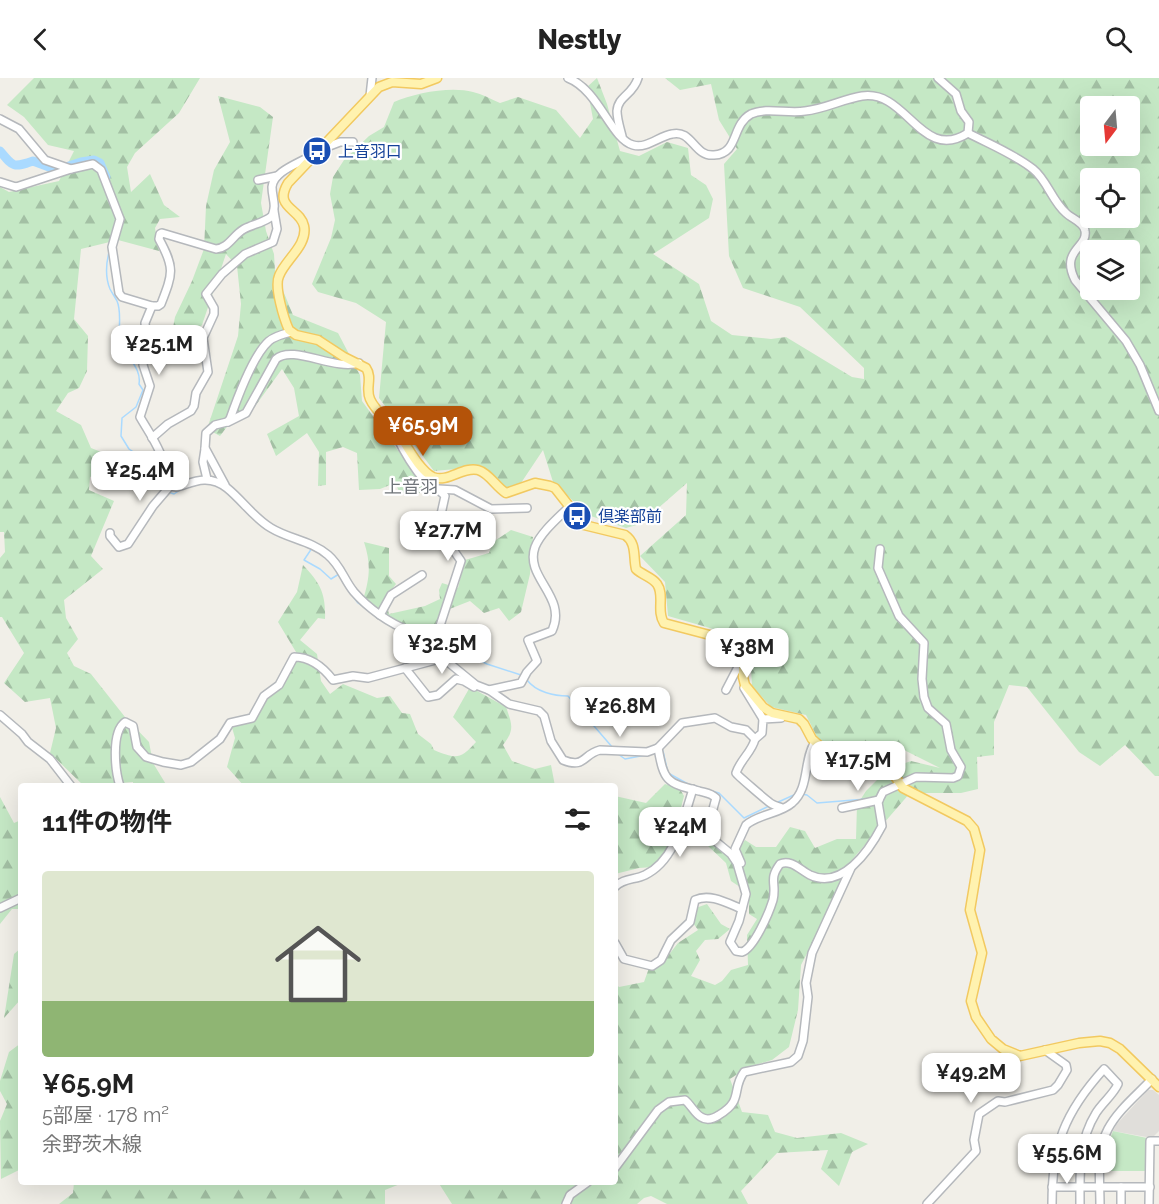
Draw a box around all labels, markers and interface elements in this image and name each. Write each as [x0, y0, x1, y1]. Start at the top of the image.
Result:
icon: back [24, 23, 57, 56]
icon: search [1102, 23, 1135, 56]
text: Nestly [538, 24, 621, 55]
north arrow [1080, 96, 1140, 156]
map controls [1080, 96, 1140, 300]
bus stop icon: 上音羽口 [301, 135, 333, 167]
place label: 上音羽口 [338, 142, 402, 161]
button: locate [1080, 168, 1140, 228]
button: layers [1080, 240, 1140, 300]
pin: ¥25.1M [110, 325, 208, 376]
text: ¥25.1M [125, 332, 193, 356]
pin: ¥65.9M [374, 406, 472, 457]
text: ¥65.9M [387, 413, 459, 437]
pin: ¥25.4M [91, 451, 189, 502]
text: ¥25.4M [105, 458, 175, 482]
district label: 上音羽 [384, 476, 438, 497]
bus stop icon: 倶楽部前 [561, 500, 593, 532]
place label: 倶楽部前 [598, 507, 662, 526]
pin: ¥27.7M [399, 511, 497, 562]
text: ¥27.7M [414, 518, 482, 542]
pin: ¥32.5M [393, 624, 491, 675]
pin: ¥38M [711, 628, 783, 679]
text: ¥32.5M [407, 631, 477, 655]
text: ¥38M [720, 635, 774, 659]
pin: ¥26.8M [571, 687, 669, 738]
text: ¥26.8M [584, 694, 656, 718]
pin: ¥17.5M [809, 741, 907, 792]
text: ¥17.5M [824, 748, 892, 772]
icon: filters [561, 803, 594, 836]
text: 11件の物件 [42, 807, 172, 837]
pin: ¥24M [644, 807, 716, 858]
text: ¥24M [653, 814, 707, 838]
icon: home [264, 910, 372, 1018]
pin: ¥49.2M [922, 1053, 1020, 1104]
text: ¥49.2M [936, 1060, 1006, 1084]
text: ¥65.9M [42, 1069, 134, 1099]
text: 5部屋 · 178 m² [42, 1103, 169, 1127]
text: 余野茨木線 [42, 1132, 142, 1156]
pin: ¥55.6M [1018, 1134, 1116, 1185]
text: ¥55.6M [1032, 1141, 1102, 1165]

